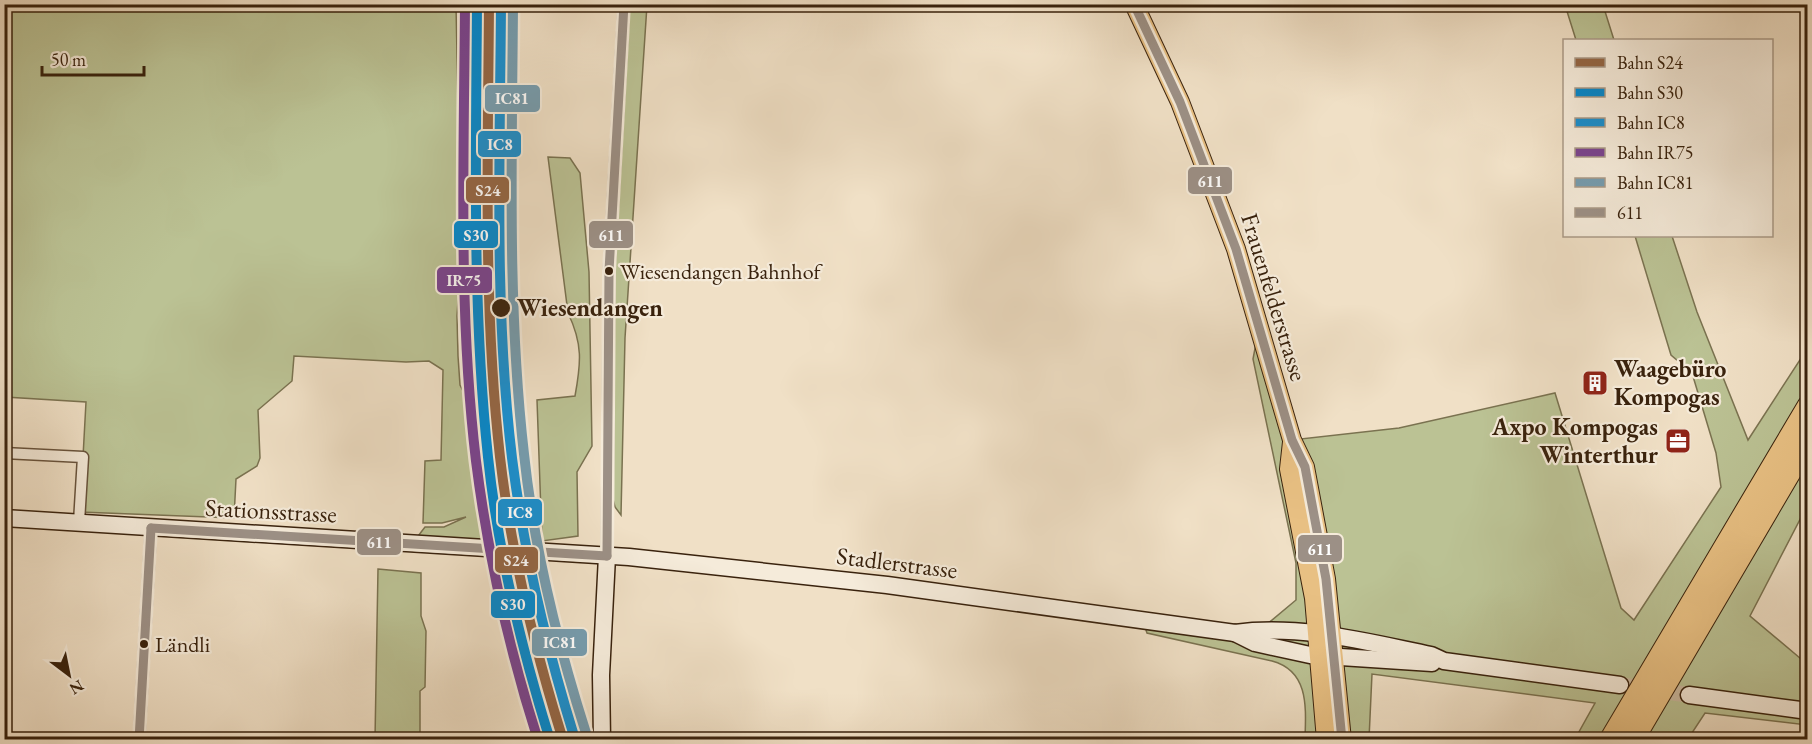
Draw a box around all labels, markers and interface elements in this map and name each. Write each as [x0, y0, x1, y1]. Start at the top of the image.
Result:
scale bar [42, 39, 144, 77]
legend [1563, 39, 1773, 237]
text: 50 m [51, 48, 86, 71]
text: Bahn S24 [1617, 51, 1683, 74]
text: Bahn S30 [1617, 81, 1683, 104]
line badge: IC81 [484, 84, 541, 113]
text: IC81 [495, 88, 529, 109]
text: Bahn IC8 [1617, 111, 1685, 134]
line badge: IC8 [477, 130, 522, 158]
text: IC8 [487, 134, 513, 155]
text: Bahn IR75 [1617, 141, 1693, 164]
line badge: 611 [1187, 166, 1233, 195]
text: 611 [1197, 171, 1223, 192]
text: Bahn IC81 [1617, 171, 1693, 194]
line badge: S24 [465, 176, 510, 204]
text: S24 [476, 180, 501, 201]
text: 611 [1617, 201, 1643, 224]
street label: Frauenfelderstrasse [1234, 209, 1315, 385]
line badge: S30 [453, 220, 499, 249]
line badge: 611 [588, 220, 634, 249]
text: S30 [464, 225, 489, 246]
text: 611 [598, 225, 624, 246]
place label: Wiesendangen Bahnhof [620, 257, 824, 286]
marker: Wiesendangen Bahnhof [603, 265, 615, 277]
line badge: IR75 [436, 266, 493, 294]
text: IR75 [447, 270, 481, 291]
place label: Wiesendangen [517, 292, 663, 324]
marker: Wiesendangen [490, 297, 512, 319]
place label: Waagebüro Kompogas [1614, 353, 1726, 413]
building icon: Waagebüro Kompogas [1580, 368, 1610, 398]
place label: Axpo Kompogas Winterthur [1491, 411, 1658, 470]
office icon: Axpo Kompogas Winterthur [1663, 426, 1693, 456]
street label: Stationsstrasse [204, 492, 338, 529]
line badge: IC8 [497, 498, 543, 527]
text: IC8 [507, 502, 533, 523]
line badge: 611 [356, 528, 402, 556]
text: 611 [366, 532, 392, 553]
line badge: 611 [1297, 534, 1343, 563]
text: 611 [1307, 539, 1333, 560]
street label: Stadlerstrasse [835, 540, 959, 585]
line badge: S24 [494, 546, 539, 574]
text: S24 [504, 550, 529, 571]
line badge: S30 [490, 590, 536, 619]
text: S30 [501, 594, 526, 615]
line badge: IC81 [531, 628, 588, 657]
place label: Ländli [155, 630, 210, 659]
text: IC81 [543, 632, 577, 653]
marker: Ländli [138, 638, 150, 650]
north arrow [39, 645, 99, 705]
text: N [66, 675, 88, 700]

